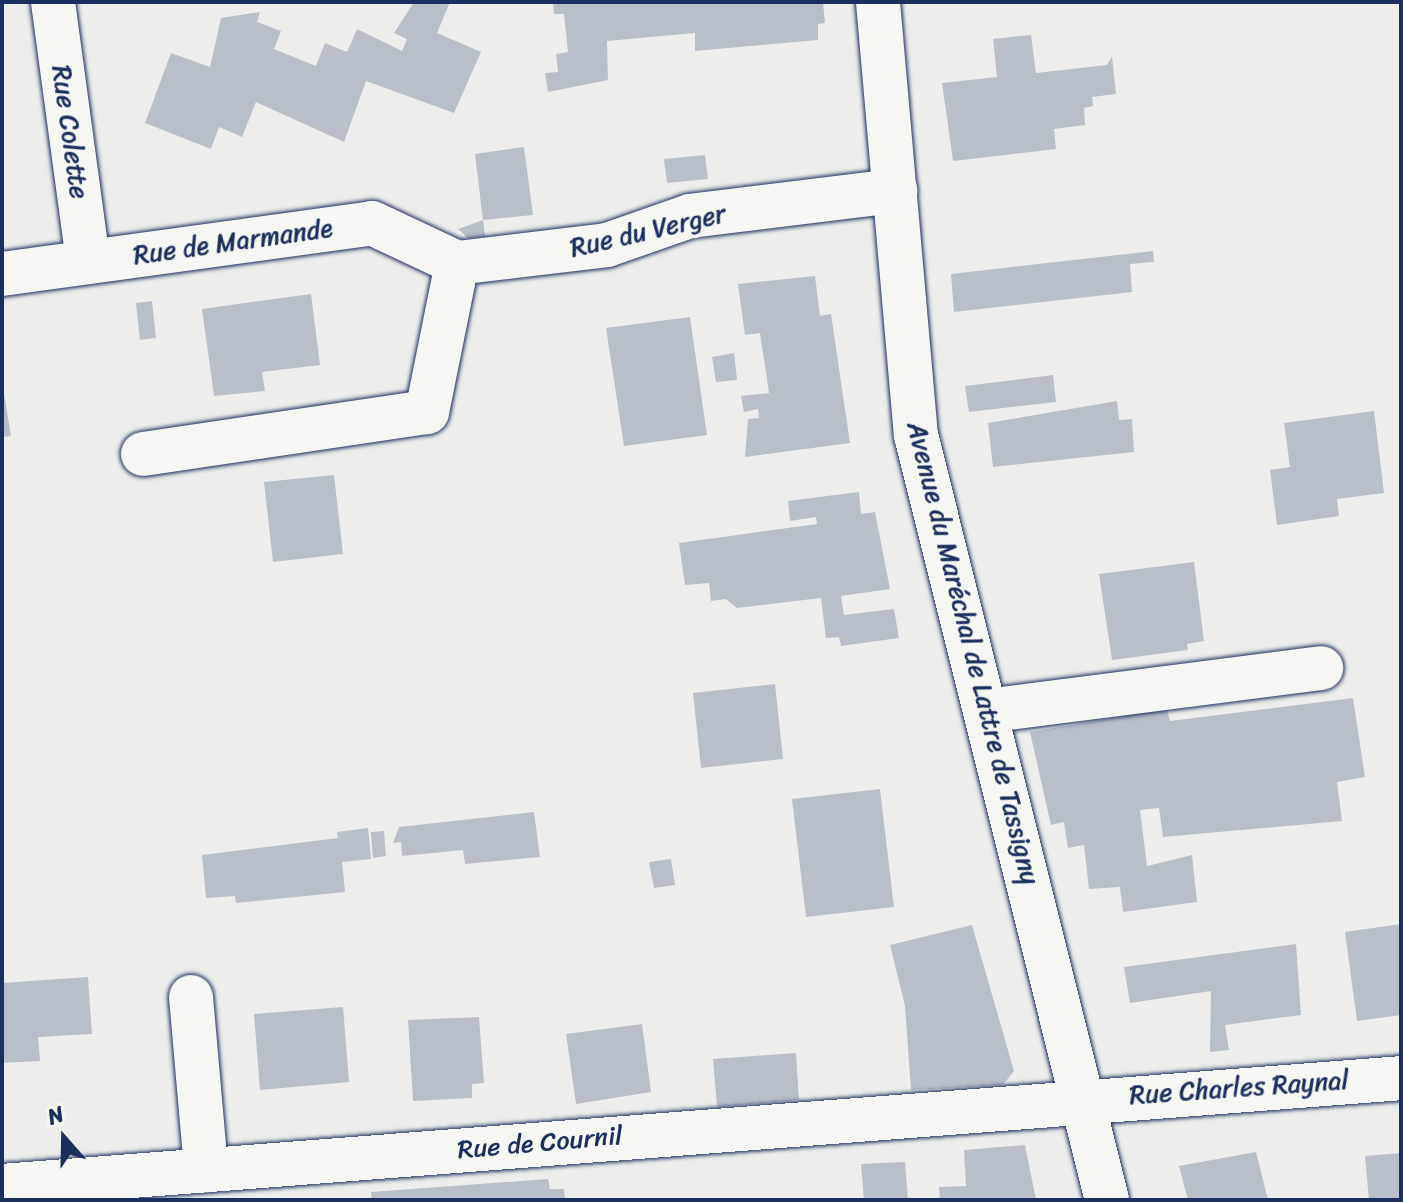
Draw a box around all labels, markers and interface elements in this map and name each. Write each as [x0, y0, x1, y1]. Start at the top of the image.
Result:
street label: Rue Colette [45, 63, 95, 201]
street label: Rue du Verger [567, 198, 729, 264]
street label: Rue de Marmande [131, 212, 335, 272]
street label: Avenue du Maréchal de Lattre de Tassigny [900, 417, 1046, 889]
street label: Rue Charles Raynal [1128, 1065, 1350, 1111]
text: N [42, 1094, 69, 1136]
north arrow [24, 1098, 104, 1178]
street label: Rue de Cournil [456, 1120, 624, 1166]

